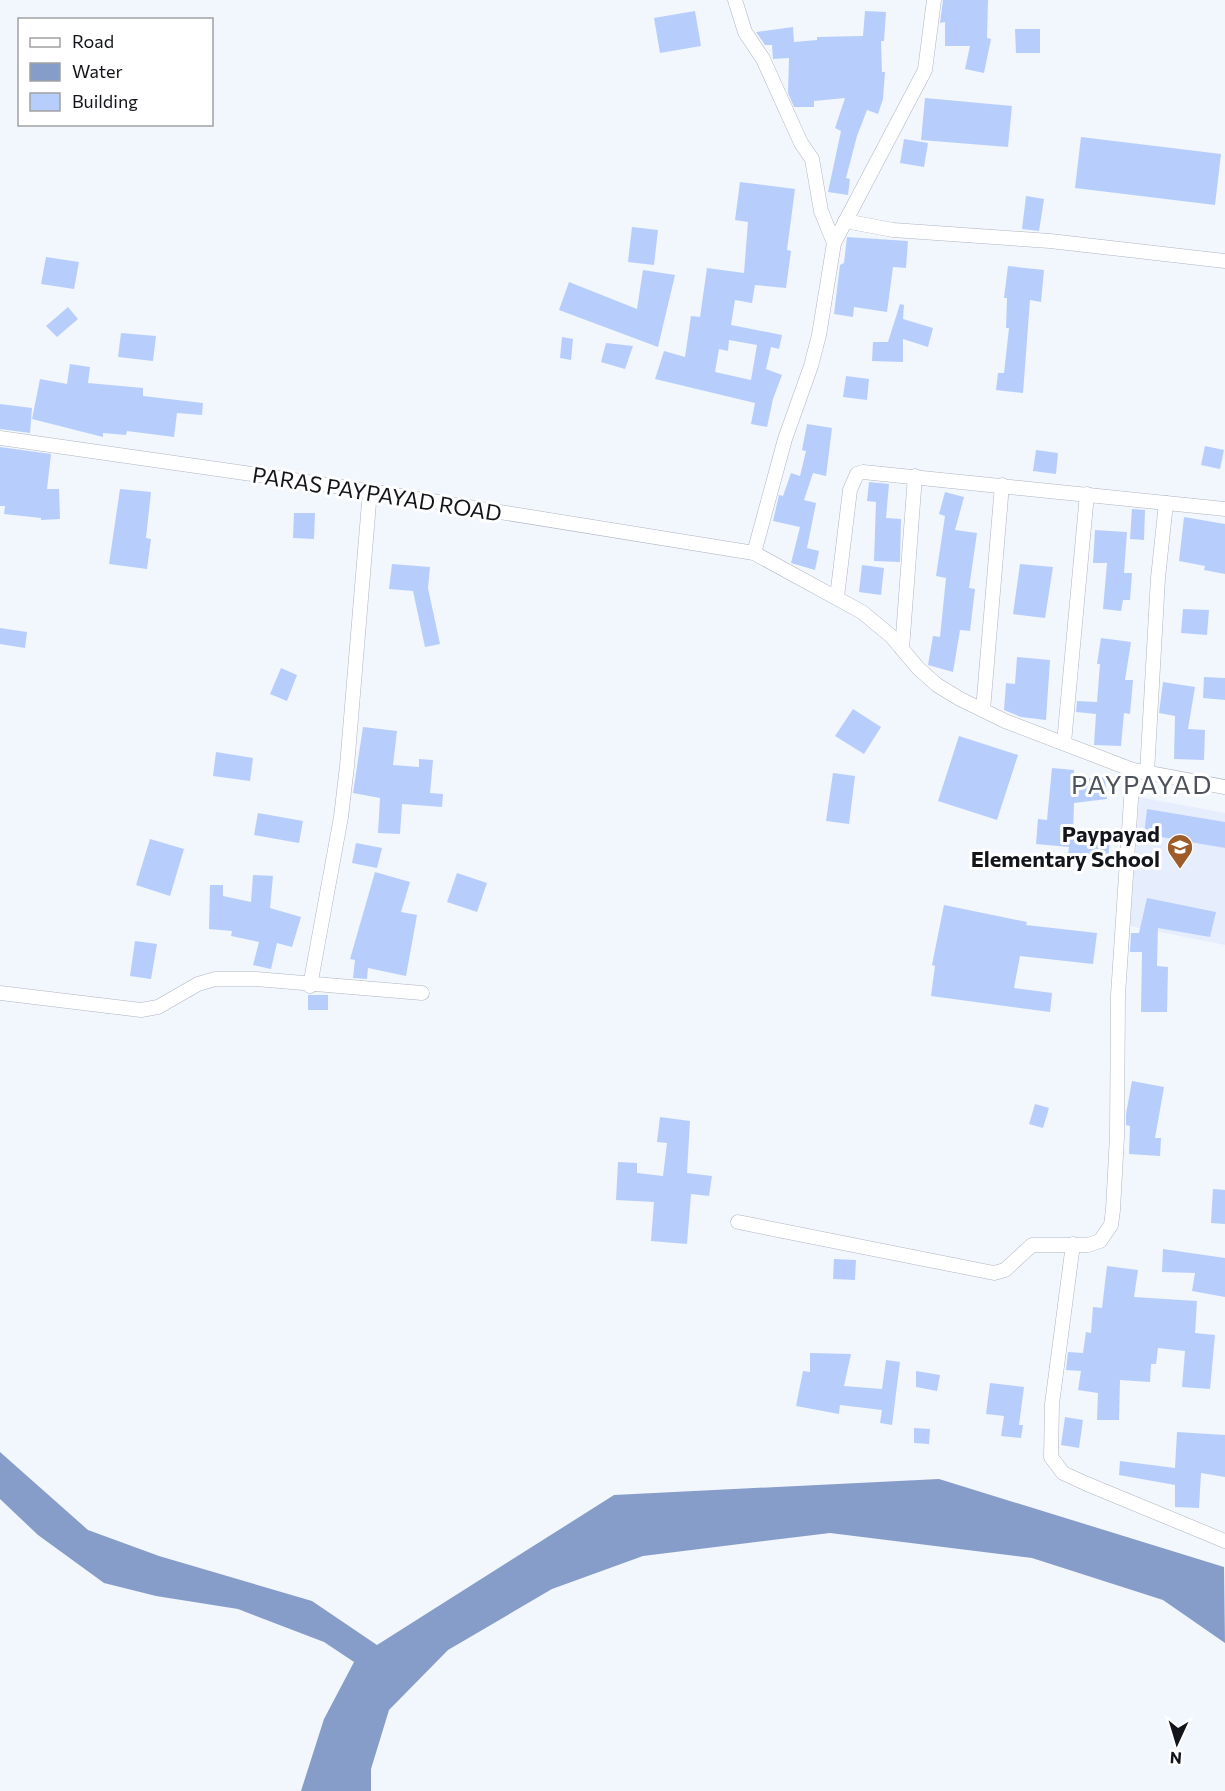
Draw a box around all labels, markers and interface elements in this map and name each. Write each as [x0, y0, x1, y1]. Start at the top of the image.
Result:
legend [18, 18, 213, 126]
text: Road [72, 30, 114, 52]
text: Water [72, 60, 123, 82]
text: Building [72, 90, 138, 112]
street label: PARAS PAYPAYAD ROAD [250, 460, 504, 527]
district label: PAYPAYAD [1071, 768, 1213, 799]
place label: Paypayad Elementary School [971, 820, 1160, 872]
school or university icon: Paypayad Elementary School [1165, 832, 1195, 870]
north arrow [1147, 1713, 1207, 1773]
text: N [1169, 1749, 1183, 1768]

